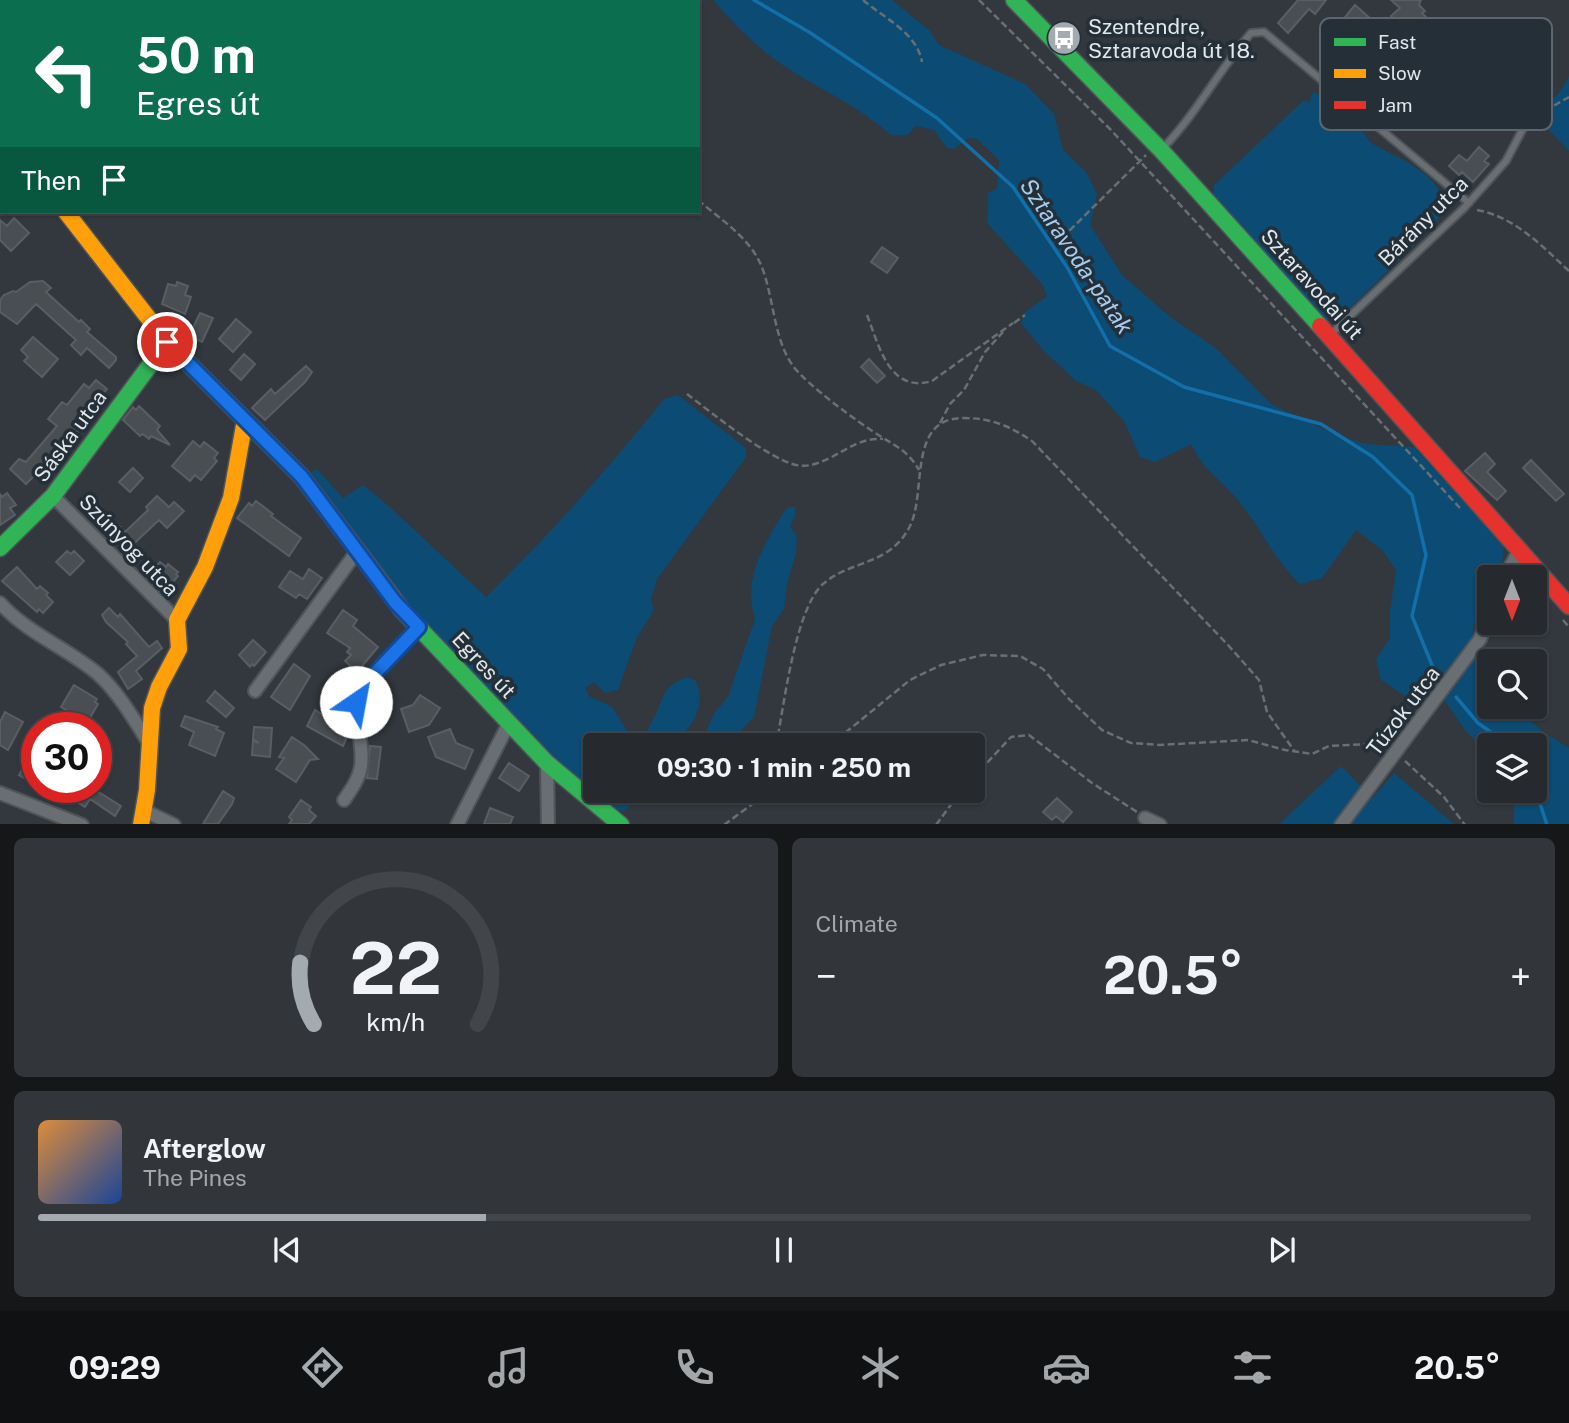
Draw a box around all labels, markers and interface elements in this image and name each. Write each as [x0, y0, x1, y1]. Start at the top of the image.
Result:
place label: Szentendre, Sztaravoda út 18. [1088, 14, 1255, 63]
legend [1320, 18, 1552, 130]
bus stop icon: Szentendre, Sztaravoda út 18. [1045, 19, 1083, 57]
text: 50 m [136, 26, 256, 84]
icon: left [21, 28, 112, 119]
text: Fast [1378, 31, 1416, 53]
text: Slow [1378, 62, 1422, 84]
text: Egres út [136, 85, 261, 122]
text: Jam [1378, 94, 1412, 116]
icon: arrive [95, 161, 133, 199]
text: Then [21, 165, 81, 196]
street label: Bárány utca [1373, 171, 1473, 271]
water label: Sztaravoda-patak [1015, 173, 1139, 339]
street label: Sztaravodai út [1256, 224, 1368, 344]
pin [137, 312, 197, 372]
icon: arrive [148, 323, 186, 361]
street label: Sáska utca [28, 385, 112, 487]
street label: Szúnyog utca [74, 489, 184, 601]
north arrow [1477, 565, 1547, 635]
map controls [1477, 565, 1547, 803]
street label: Egres út [447, 627, 521, 703]
button: search [1477, 649, 1547, 719]
street label: Túzok utca [1361, 661, 1445, 761]
position arrow [319, 665, 393, 739]
speed limit sign: 30 [21, 712, 112, 803]
button: layers [1477, 733, 1547, 803]
text: 09:30 · 1 min · 250 m [657, 752, 911, 783]
text: Climate [816, 910, 898, 937]
text: 22 [350, 925, 442, 1010]
text: 20.5° [1103, 945, 1243, 1006]
text: − [816, 954, 837, 999]
text: + [1510, 954, 1531, 999]
text: km/h [366, 1006, 425, 1036]
text: Afterglow [143, 1133, 266, 1164]
text: The Pines [143, 1164, 247, 1191]
icon: previous [268, 1231, 306, 1269]
icon: pause [765, 1231, 803, 1269]
icon: next [1263, 1231, 1301, 1269]
icon: directions [298, 1343, 347, 1392]
icon: music [484, 1343, 533, 1392]
icon: phone [670, 1343, 719, 1392]
icon: climate [856, 1343, 905, 1392]
icon: car [1042, 1343, 1091, 1392]
icon: filters [1228, 1343, 1277, 1392]
text: 09:29 [69, 1349, 161, 1386]
text: 20.5° [1414, 1349, 1500, 1386]

